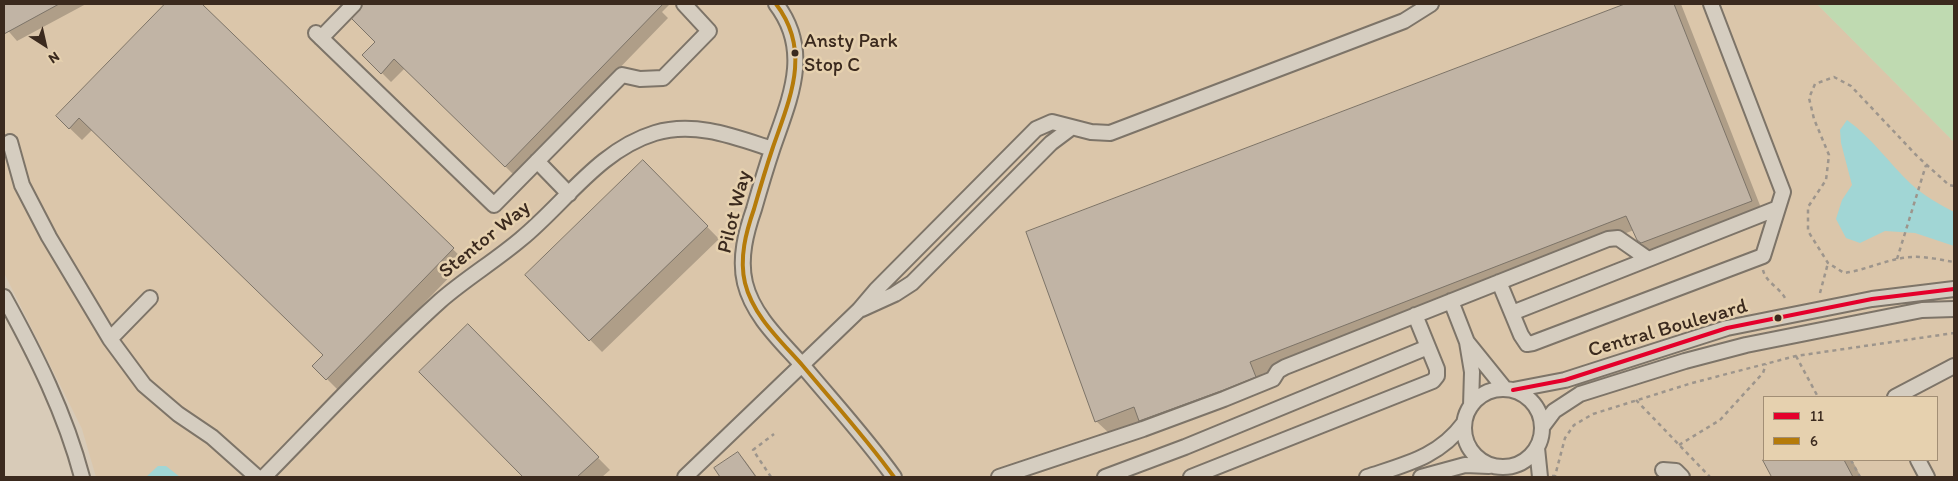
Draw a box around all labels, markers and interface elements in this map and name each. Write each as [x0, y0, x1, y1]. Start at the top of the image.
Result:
north arrow [20, 20, 70, 70]
place label: Ansty Park Stop C [804, 30, 898, 77]
text: N [45, 48, 63, 67]
marker: Ansty Park Stop C [790, 48, 800, 58]
street label: Pilot Way [713, 168, 757, 256]
street label: Stentor Way [434, 195, 536, 285]
street label: Central Boulevard [1585, 294, 1751, 364]
unlabelled marker [1773, 313, 1783, 323]
legend [1763, 396, 1938, 461]
text: 11 [1810, 407, 1824, 425]
text: 6 [1810, 432, 1818, 450]

